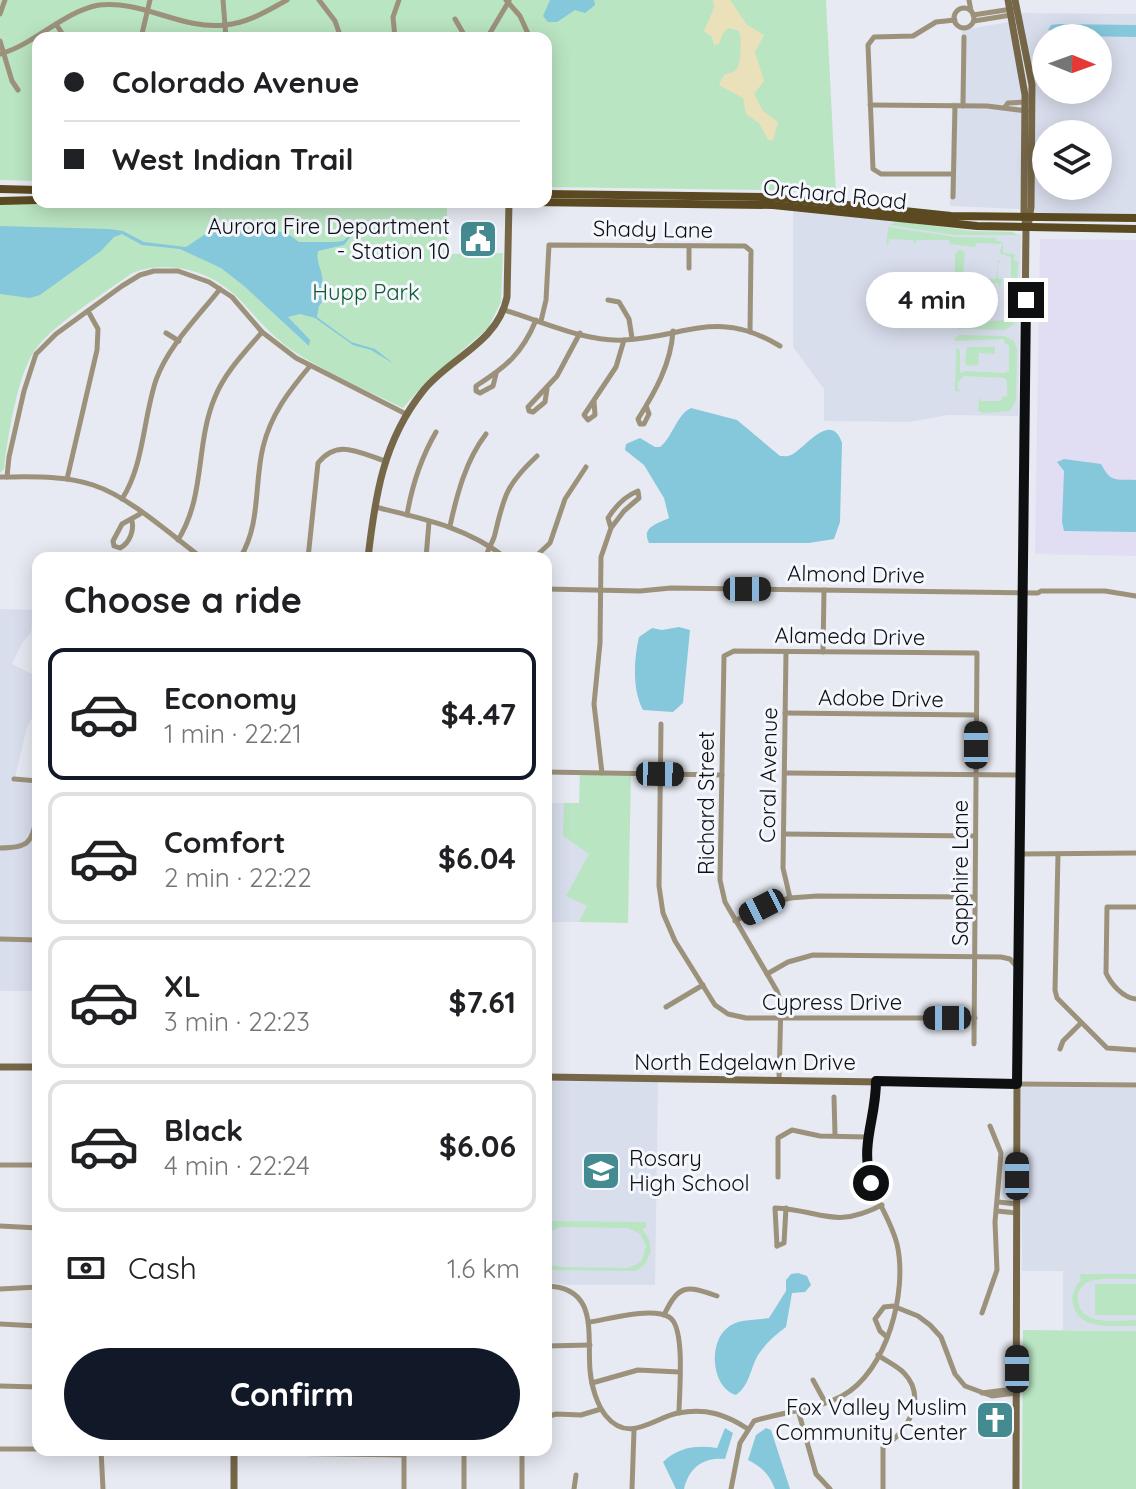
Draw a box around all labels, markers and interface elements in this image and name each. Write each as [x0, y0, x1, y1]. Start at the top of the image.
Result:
north arrow [1032, 24, 1112, 104]
map controls [1032, 24, 1112, 200]
text: Colorado Avenue [112, 63, 359, 101]
button: layers [1032, 120, 1112, 200]
text: West Indian Trail [112, 140, 354, 178]
street label: Orchard Road [762, 173, 908, 215]
place label: Aurora Fire Department - Station 10 [207, 212, 450, 265]
street label: Shady Lane [593, 214, 713, 244]
public building icon: Aurora Fire Department - Station 10 [457, 218, 499, 260]
callout: 4 min [866, 272, 998, 328]
park label: Hupp Park [312, 278, 420, 306]
route end [1008, 282, 1044, 318]
text: 4 min [898, 283, 966, 316]
street label: Almond Drive [787, 559, 925, 589]
text: Choose a ride [64, 577, 302, 622]
car [723, 577, 771, 601]
street label: Alameda Drive [774, 621, 926, 651]
icon: car [68, 678, 140, 750]
text: Economy [164, 679, 297, 717]
street label: Adobe Drive [818, 683, 944, 713]
text: $4.47 [441, 695, 516, 733]
street label: Coral Avenue [753, 707, 783, 843]
text: 1 min · 22:21 [164, 717, 302, 750]
car [964, 721, 988, 769]
street label: Richard Street [692, 731, 720, 875]
car [636, 762, 684, 786]
street label: Sapphire Lane [946, 800, 974, 946]
icon: car [68, 822, 140, 894]
text: Comfort [164, 823, 285, 861]
text: $6.04 [438, 839, 516, 877]
text: 2 min · 22:22 [164, 861, 312, 894]
car [735, 885, 789, 929]
icon: car [68, 966, 140, 1038]
text: XL [164, 967, 201, 1005]
text: $7.61 [449, 983, 516, 1021]
street label: Cypress Drive [762, 988, 902, 1016]
text: 3 min · 22:23 [164, 1005, 310, 1038]
car [923, 1006, 971, 1030]
street label: North Edgelawn Drive [634, 1048, 856, 1076]
icon: car [68, 1110, 140, 1182]
text: Black [164, 1111, 243, 1149]
text: $6.06 [439, 1127, 516, 1165]
place label: Rosary High School [629, 1144, 750, 1197]
text: 4 min · 22:24 [164, 1149, 310, 1182]
school or university icon: Rosary High School [580, 1150, 622, 1192]
car [1005, 1152, 1029, 1200]
route start [853, 1165, 889, 1201]
icon: cash [64, 1246, 108, 1290]
text: Cash [128, 1249, 197, 1287]
text: 1.6 km [447, 1252, 520, 1285]
car [1005, 1345, 1029, 1393]
button: Confirm [64, 1348, 520, 1440]
place label: Fox Valley Muslim Community Center [776, 1393, 968, 1446]
church icon: Fox Valley Muslim Community Center [974, 1399, 1016, 1441]

